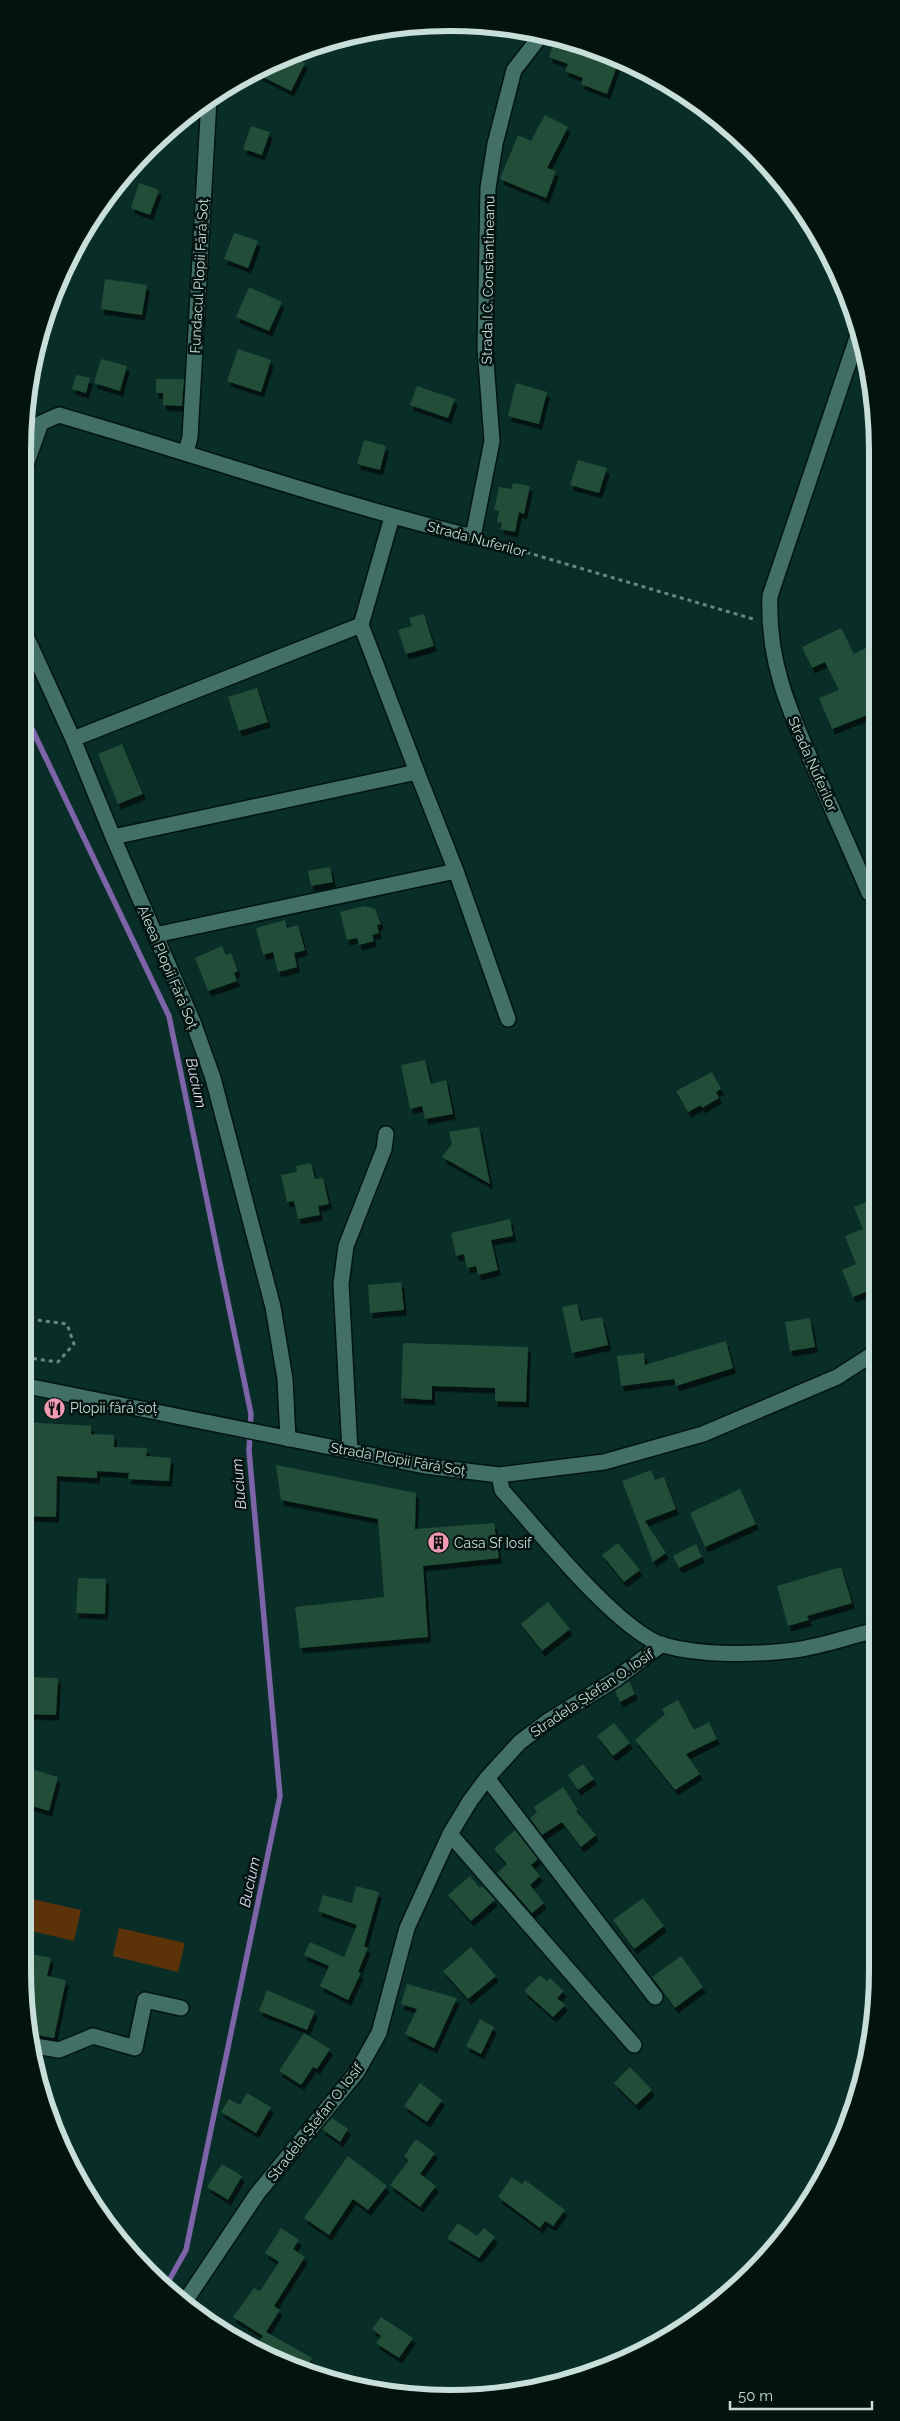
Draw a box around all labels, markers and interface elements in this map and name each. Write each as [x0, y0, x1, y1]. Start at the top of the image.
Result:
street label: Strada I.C. Constantineanu [479, 196, 497, 364]
street label: Fundacul Plopii Fără Soț [187, 198, 211, 354]
street label: Strada Nuferilor [426, 518, 529, 560]
street label: Strada Nuferilor [785, 714, 841, 814]
street label: Aleea Plopii Fără Soț [135, 903, 201, 1031]
water label: Bucium [182, 1056, 210, 1110]
restaurant icon: Plopii fără soț [42, 1396, 66, 1420]
place label: Plopii fără soț [70, 1400, 157, 1416]
street label: Strada Plopii Fără Soț [329, 1439, 467, 1479]
water label: Bucium [228, 1458, 250, 1510]
building icon: Casa Sf Iosif [426, 1531, 450, 1555]
place label: Casa Sf Iosif [454, 1535, 533, 1551]
street label: Stradela Ștefan O. Iosif [527, 1645, 658, 1740]
water label: Bucium [236, 1855, 264, 1909]
street label: Stradela Ștefan O. Iosif [264, 2059, 367, 2184]
scale bar [730, 2378, 872, 2410]
text: 50 m [738, 2387, 773, 2405]

